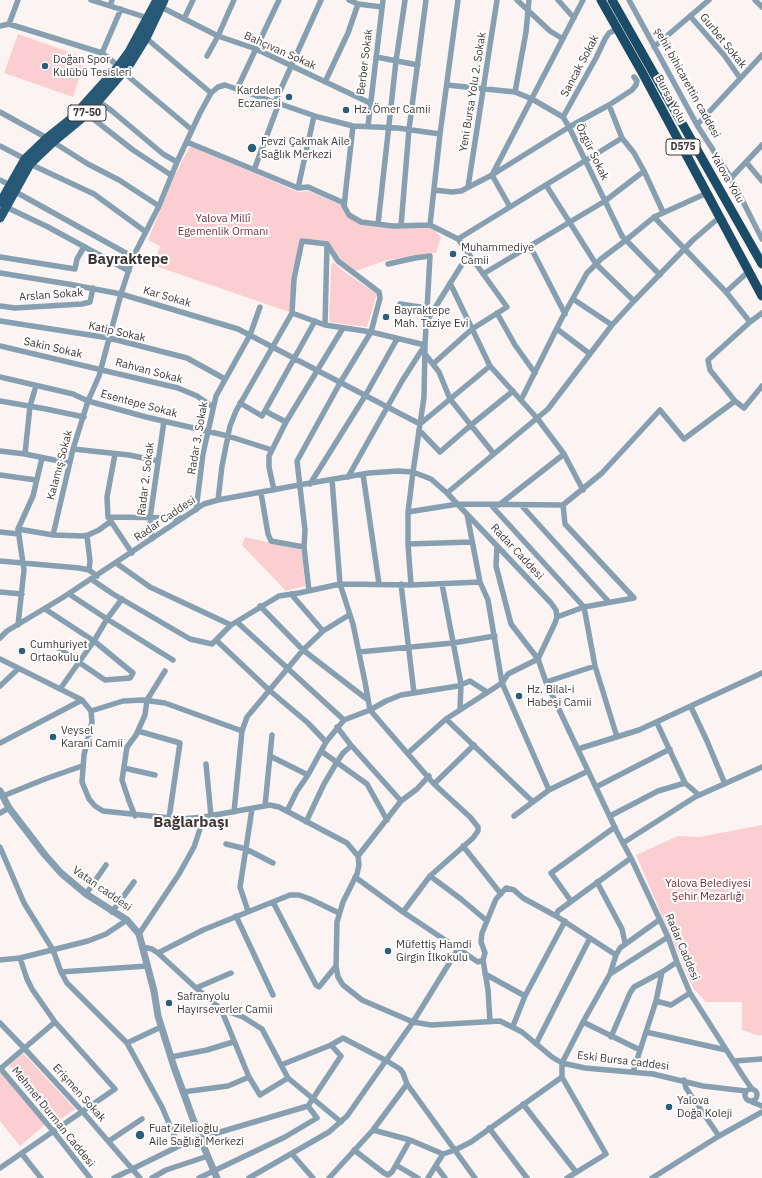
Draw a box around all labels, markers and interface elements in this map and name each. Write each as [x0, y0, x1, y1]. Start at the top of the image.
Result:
street label: Gurbet Sokak [697, 11, 749, 71]
street label: şehit bihicarettin caddesi [651, 26, 723, 140]
street label: Berber Sokak [354, 28, 376, 96]
street label: Bahçıvan Sokak [242, 29, 318, 73]
street label: Yeni Bursa Yolu 2. Sokak [457, 31, 489, 153]
street label: Sancak Sokak [558, 33, 602, 99]
place label: Doğan Spor Kulübü Tesisleri [53, 53, 131, 79]
marker: Doğan Spor Kulübü Tesisleri [40, 61, 50, 71]
street label: Bursa Yolu [652, 73, 688, 125]
place label: Kardelen Eczanesi [237, 84, 281, 110]
marker: Kardelen Eczanesi [284, 92, 294, 102]
place label: Hz. Ömer Camii [354, 103, 431, 117]
road number: 77-50 [68, 105, 106, 121]
marker: Hz. Ömer Camii [341, 105, 351, 115]
street label: Özgür Sokak [573, 121, 611, 183]
place label: Fevzi Çakmak Aile Sağlık Merkezi [261, 135, 350, 161]
road number: D575 [666, 139, 700, 155]
marker: Fevzi Çakmak Aile Sağlık Merkezi [246, 142, 258, 154]
street label: Yalova Yolu [707, 150, 747, 206]
park label: Yalova Millî Egemenlik Ormanı [178, 212, 268, 238]
place label: Muhammediye Camii [461, 241, 534, 267]
marker: Muhammediye Camii [448, 249, 458, 259]
district label: Bayraktepe [88, 251, 168, 269]
street label: Kar Sokak [141, 284, 193, 310]
street label: Arslan Sokak [19, 286, 83, 304]
place label: Bayraktepe Mah. Taziye Evi [394, 304, 469, 330]
marker: Bayraktepe Mah. Taziye Evi [381, 312, 391, 322]
street label: Katip Sokak [87, 319, 147, 345]
street label: Sakin Sokak [22, 335, 84, 361]
street label: Rahvan Sokak [114, 356, 184, 386]
street label: Esentepe Sokak [99, 387, 179, 421]
street label: Radar 3. Sokak [185, 400, 211, 476]
street label: Kalamış Sokak [44, 429, 76, 501]
street label: Radar 2. Sokak [135, 442, 157, 516]
street label: Radar Caddesi [132, 494, 198, 544]
street label: Radar Caddesi [488, 521, 546, 583]
place label: Cumhuriyet Ortaokulu [30, 638, 87, 664]
marker: Cumhuriyet Ortaokulu [17, 646, 27, 656]
place label: Hz. Bilal-i Habeşi Camii [527, 683, 592, 709]
marker: Hz. Bilal-i Habeşi Camii [514, 691, 524, 701]
place label: Veysel Karani Camii [61, 724, 123, 750]
marker: Veysel Karani Camii [48, 732, 58, 742]
district label: Bağlarbaşı [153, 814, 229, 832]
street label: Vatan caddesi [70, 864, 134, 914]
park label: Yalova Belediyesi Şehir Mezarlığı [665, 877, 751, 903]
street label: Radar Caddesi [662, 912, 702, 982]
place label: Müfettiş Hamdi Girgin İlkokulu [396, 938, 471, 964]
marker: Müfettiş Hamdi Girgin İlkokulu [383, 946, 393, 956]
place label: Safranyolu Hayırseverler Camii [177, 990, 273, 1016]
marker: Safranyolu Hayırseverler Camii [164, 998, 174, 1008]
street label: Eski Bursa caddesi [576, 1049, 670, 1073]
street label: Erişmen Sokak [50, 1061, 108, 1125]
street label: Mehmet Durman Caddesi [9, 1064, 97, 1170]
place label: Yalova Doğa Koleji [677, 1094, 732, 1120]
marker: Yalova Doğa Koleji [664, 1102, 674, 1112]
place label: Fuat Zilelioğlu Aile Sağlığı Merkezi [149, 1122, 244, 1148]
marker: Fuat Zilelioğlu Aile Sağlığı Merkezi [134, 1129, 146, 1141]

